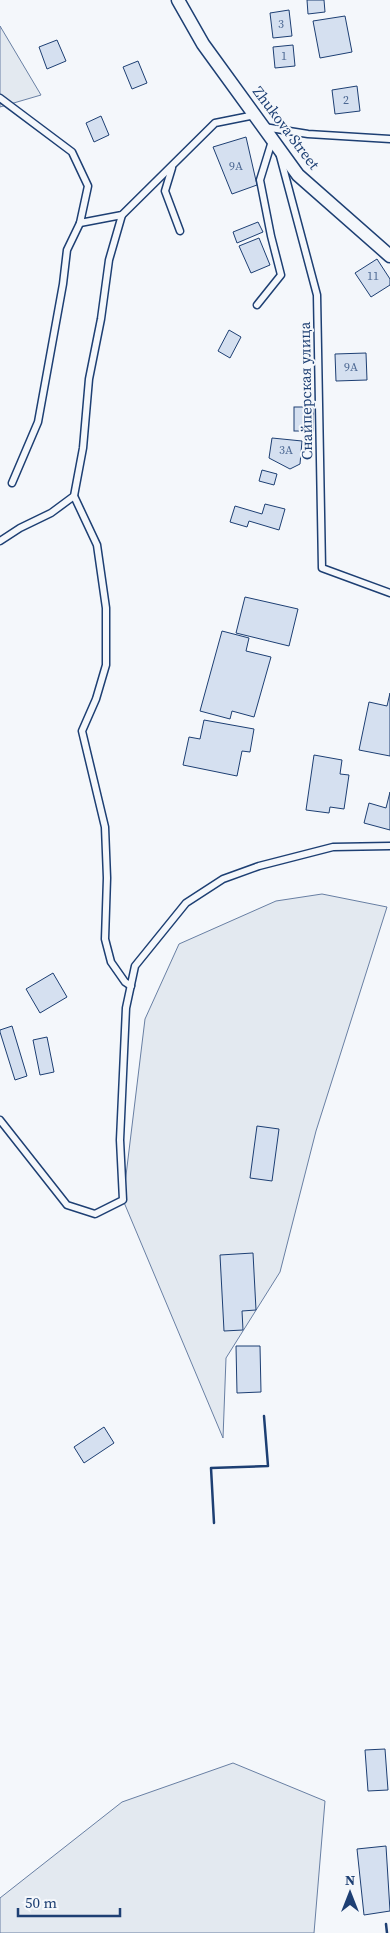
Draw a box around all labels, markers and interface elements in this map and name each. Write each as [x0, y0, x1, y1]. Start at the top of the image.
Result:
house number: 3 [278, 16, 284, 32]
house number: 1 [281, 48, 287, 64]
street label: Zhukova Street [248, 82, 325, 174]
house number: 2 [343, 92, 349, 108]
house number: 9А [229, 158, 243, 174]
house number: 11 [367, 268, 379, 284]
street label: Снайперская улица [294, 321, 317, 460]
house number: 9А [344, 359, 358, 375]
house number: 3А [279, 442, 293, 458]
north arrow [325, 1868, 375, 1918]
text: N [345, 1870, 355, 1890]
scale bar [18, 1886, 120, 1918]
text: 50 m [25, 1892, 57, 1913]

